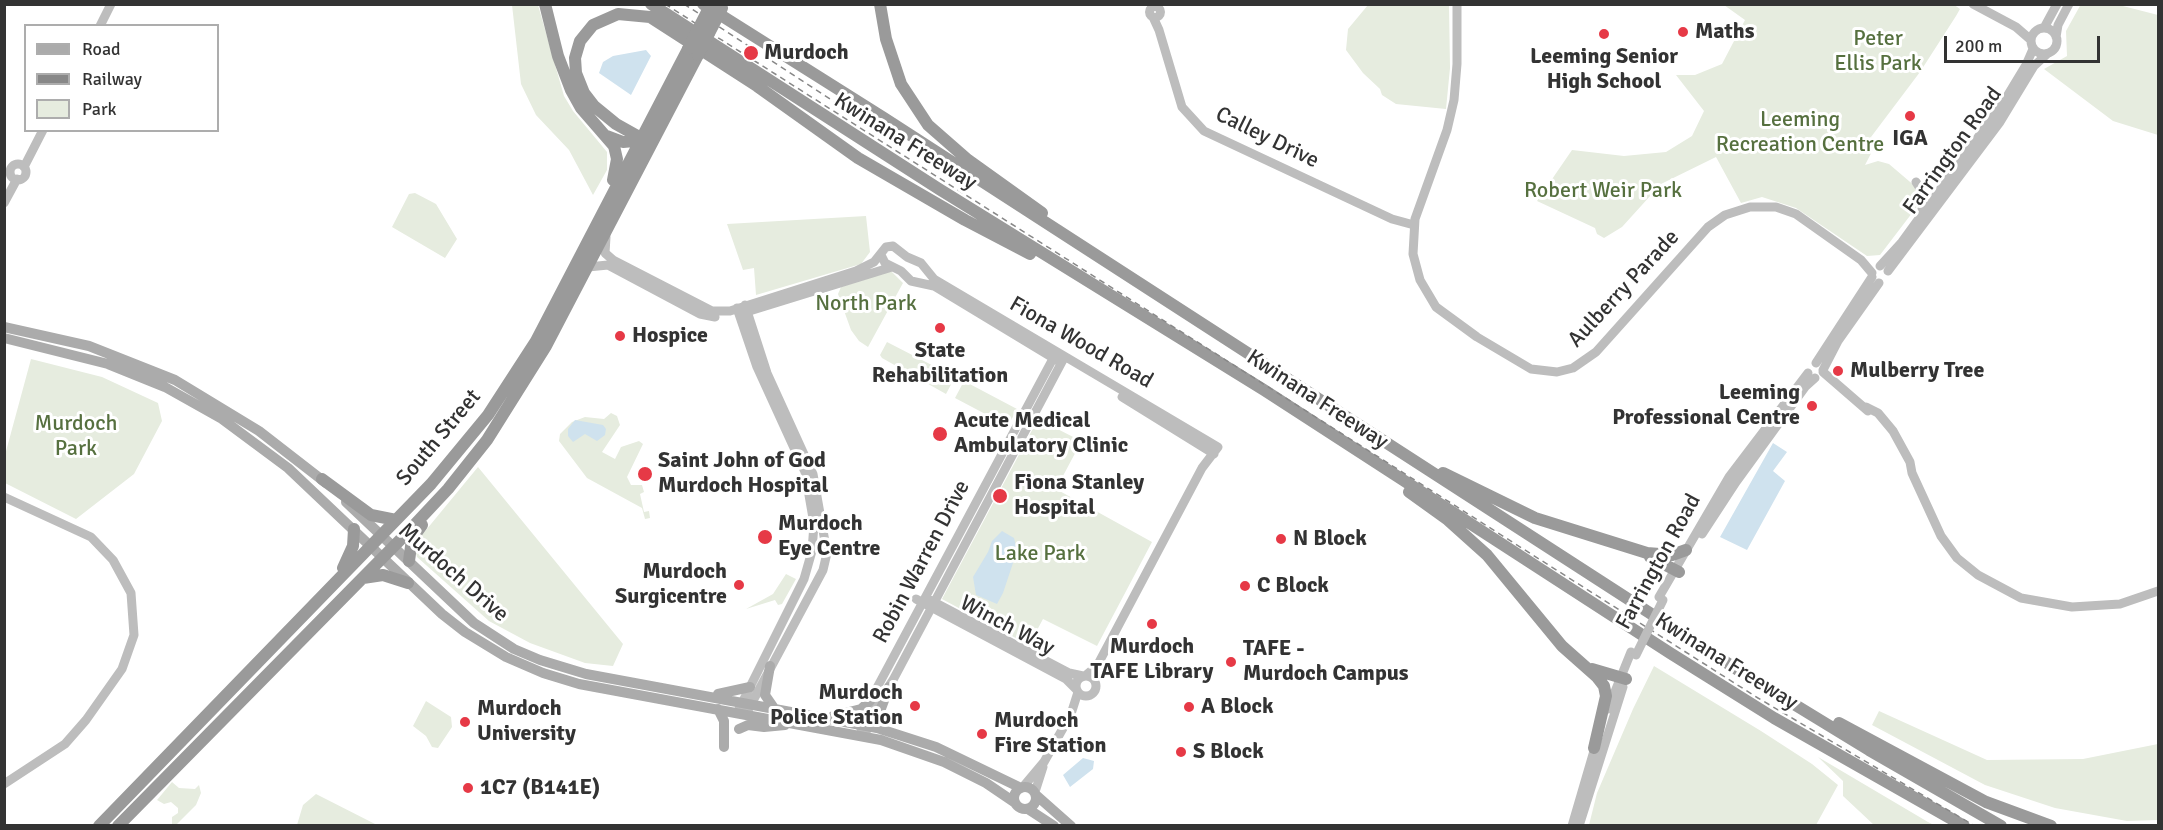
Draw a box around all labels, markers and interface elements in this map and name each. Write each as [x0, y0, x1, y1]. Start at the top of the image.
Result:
place label: Maths [1695, 19, 1754, 45]
legend [24, 24, 219, 132]
scale bar [1947, 24, 2103, 62]
marker: Maths [1676, 25, 1690, 39]
park label: Peter Ellis Park [1834, 26, 1922, 78]
marker: Leeming Senior High School [1597, 27, 1611, 41]
text: 200 m [1955, 35, 2002, 57]
text: Road [82, 38, 121, 60]
place label: Murdoch [764, 40, 849, 66]
marker: Murdoch [742, 44, 760, 62]
place label: Leeming Senior High School [1530, 44, 1678, 96]
text: Railway [82, 68, 142, 90]
street label: Farrington Road [1898, 82, 2008, 220]
street label: Kwinana Freeway [829, 88, 981, 196]
text: Park [82, 98, 117, 120]
street label: Calley Drive [1211, 102, 1323, 174]
park label: Leeming Recreation Centre [1716, 107, 1884, 158]
marker: IGA [1903, 109, 1917, 123]
place label: IGA [1892, 126, 1928, 152]
park label: Robert Weir Park [1524, 178, 1682, 204]
street label: Aulberry Parade [1563, 225, 1685, 353]
park label: North Park [815, 291, 917, 317]
street label: Fiona Wood Road [1005, 291, 1157, 395]
marker: State Rehabilitation [933, 321, 947, 335]
place label: Hospice [632, 323, 708, 349]
marker: Hospice [613, 329, 627, 343]
place label: State Rehabilitation [872, 338, 1008, 390]
street label: Kwinana Freeway [1241, 344, 1393, 456]
place label: Mulberry Tree [1850, 358, 1984, 384]
marker: Mulberry Tree [1831, 364, 1845, 378]
place label: Leeming Professional Centre [1612, 380, 1800, 432]
street label: South Street [391, 384, 487, 492]
marker: Leeming Professional Centre [1805, 399, 1819, 413]
place label: Acute Medical Ambulatory Clinic [954, 408, 1128, 460]
park label: Murdoch Park [34, 411, 118, 463]
marker: Acute Medical Ambulatory Clinic [931, 425, 949, 443]
place label: Saint John of God Murdoch Hospital [658, 448, 828, 500]
marker: Saint John of God Murdoch Hospital [636, 465, 654, 483]
place label: Fiona Stanley Hospital [1014, 470, 1144, 522]
street label: Robin Warren Drive [868, 476, 976, 648]
marker: Fiona Stanley Hospital [991, 487, 1009, 505]
street label: Farrington Road [1611, 490, 1707, 634]
place label: Murdoch Eye Centre [778, 511, 881, 562]
street label: Murdoch Drive [393, 518, 513, 628]
place label: N Block [1293, 526, 1367, 552]
marker: Murdoch Eye Centre [756, 528, 774, 546]
marker: N Block [1274, 532, 1288, 546]
park label: Lake Park [994, 541, 1086, 567]
place label: Murdoch Surgicentre [615, 559, 727, 610]
place label: C Block [1257, 573, 1329, 599]
marker: Murdoch Surgicentre [732, 578, 746, 592]
marker: C Block [1238, 579, 1252, 593]
street label: Winch Way [955, 590, 1059, 662]
street label: Kwinana Freeway [1650, 608, 1802, 716]
marker: Murdoch TAFE Library [1145, 617, 1159, 631]
place label: Murdoch TAFE Library [1091, 634, 1213, 686]
place label: TAFE - Murdoch Campus [1243, 636, 1409, 688]
marker: TAFE - Murdoch Campus [1224, 655, 1238, 669]
place label: Murdoch Police Station [770, 680, 903, 732]
place label: A Block [1201, 694, 1273, 720]
place label: Murdoch University [477, 696, 576, 748]
marker: Murdoch Police Station [908, 699, 922, 713]
marker: A Block [1182, 700, 1196, 714]
place label: Murdoch Fire Station [994, 708, 1106, 760]
marker: Murdoch University [458, 715, 472, 729]
marker: Murdoch Fire Station [975, 727, 989, 741]
place label: S Block [1193, 739, 1264, 765]
marker: S Block [1174, 745, 1188, 759]
place label: 1C7 (B141E) [480, 775, 600, 801]
marker: 1C7 (B141E) [461, 781, 475, 795]

